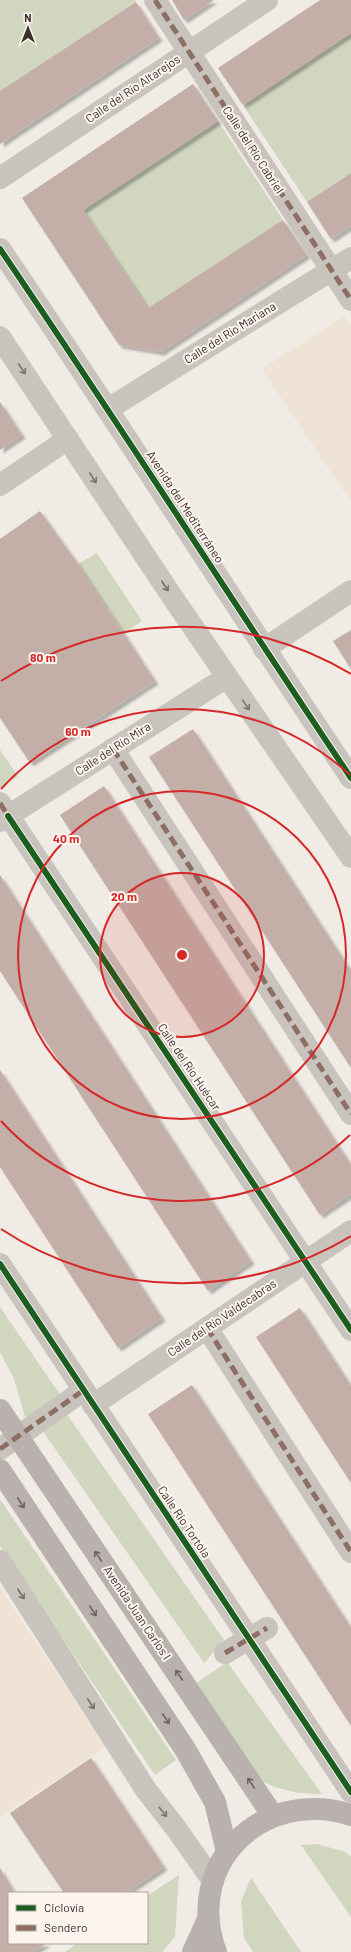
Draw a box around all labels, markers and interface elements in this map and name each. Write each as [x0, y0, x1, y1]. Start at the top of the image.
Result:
north arrow [8, 8, 48, 48]
text: N [24, 11, 32, 24]
street label: Calle del Río Altarejos [82, 51, 183, 125]
street label: Calle del Río Cabriel [220, 103, 287, 196]
street label: Calle del Río Mariana [181, 298, 278, 366]
one-way arrow [18, 363, 26, 375]
street label: Avenida del Mediterráneo [144, 448, 227, 565]
one-way arrow [89, 472, 97, 483]
one-way arrow [161, 580, 169, 591]
text: 80 m [30, 650, 56, 664]
one-way arrow [242, 699, 250, 710]
street label: Calle del Río Mira [72, 719, 153, 778]
text: 60 m [65, 724, 91, 738]
text: 40 m [53, 831, 79, 845]
text: 20 m [111, 889, 137, 903]
centre of rings [175, 948, 189, 962]
street label: Calle del Río Huécar [156, 1020, 225, 1113]
street label: Calle del Río Valdecabras [164, 1275, 279, 1359]
street label: Calle Rio Tortola [156, 1483, 214, 1560]
one-way arrow [18, 1497, 26, 1509]
one-way arrow [94, 1550, 102, 1562]
street label: Avenida Juan Carlos I [101, 1563, 174, 1662]
one-way arrow [17, 1588, 25, 1599]
one-way arrow [89, 1605, 97, 1616]
one-way arrow [175, 1670, 183, 1681]
one-way arrow [87, 1698, 95, 1709]
one-way arrow [162, 1713, 170, 1725]
one-way arrow [247, 1778, 255, 1789]
one-way arrow [159, 1806, 168, 1817]
legend [8, 1892, 148, 1944]
text: Ciclovía [44, 1900, 84, 1914]
text: Sendero [44, 1920, 88, 1934]

